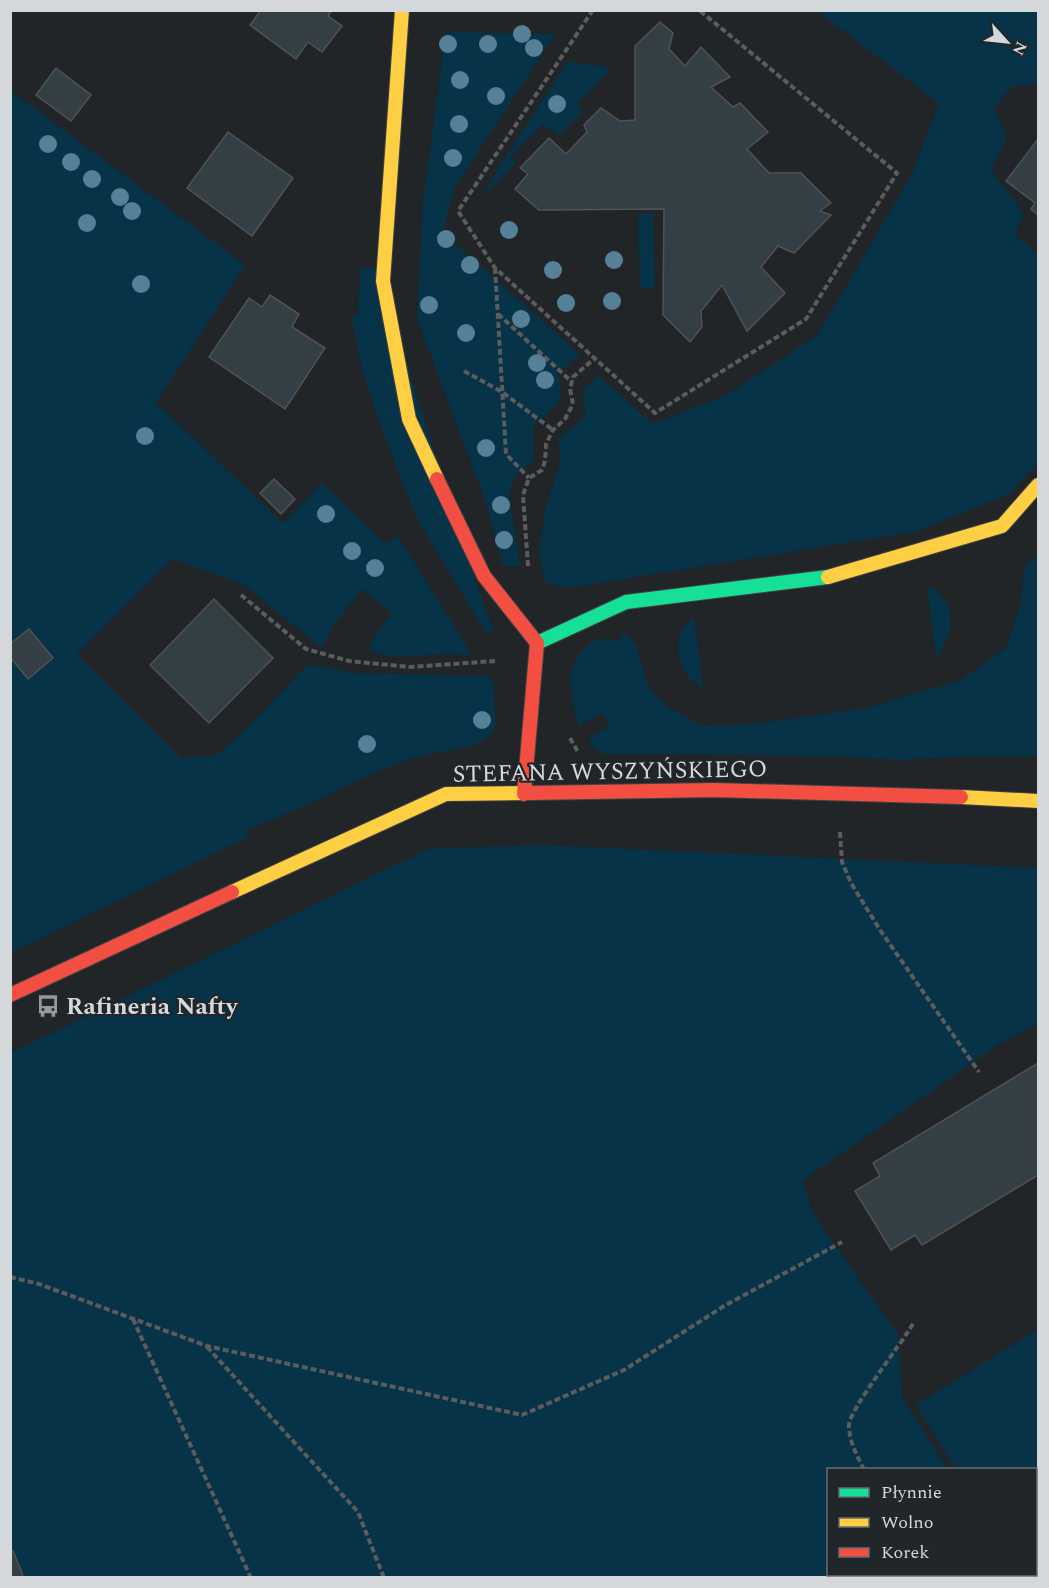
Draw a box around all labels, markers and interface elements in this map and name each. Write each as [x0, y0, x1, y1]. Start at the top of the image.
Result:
north arrow [977, 12, 1037, 72]
text: N [1006, 37, 1033, 60]
street label: STEFANA WYSZYŃSKIEGO [452, 751, 768, 793]
place label: Rafineria Nafty [66, 989, 239, 1025]
bus stop icon: Rafineria Nafty [35, 993, 61, 1019]
legend [827, 1468, 1037, 1576]
text: Płynnie [881, 1479, 942, 1506]
text: Wolno [881, 1509, 934, 1536]
text: Korek [881, 1539, 929, 1566]

